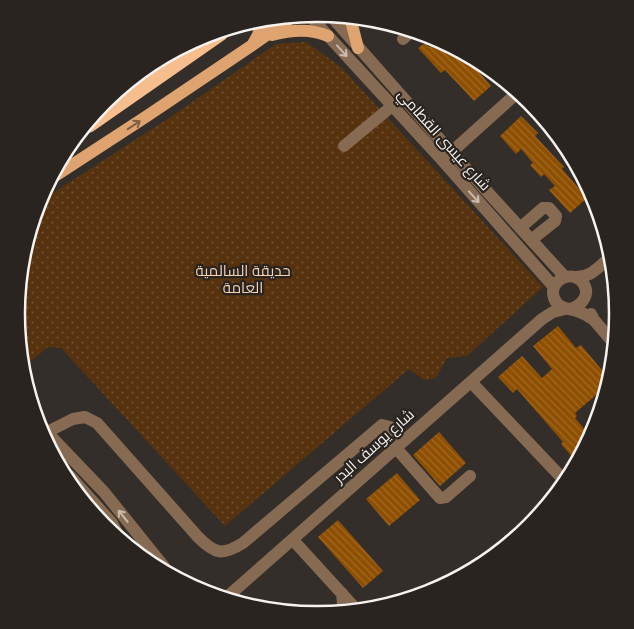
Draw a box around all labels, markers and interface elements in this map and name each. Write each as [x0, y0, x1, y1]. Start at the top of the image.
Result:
one-way arrow [336, 45, 348, 58]
street label: شارع عيسى القطامي [391, 85, 494, 197]
one-way arrow [127, 120, 141, 130]
one-way arrow [469, 190, 480, 203]
park label: حديقة السالمية العامة [196, 262, 291, 297]
street label: شارع يوسف البدر [329, 405, 419, 489]
one-way arrow [118, 510, 129, 523]

